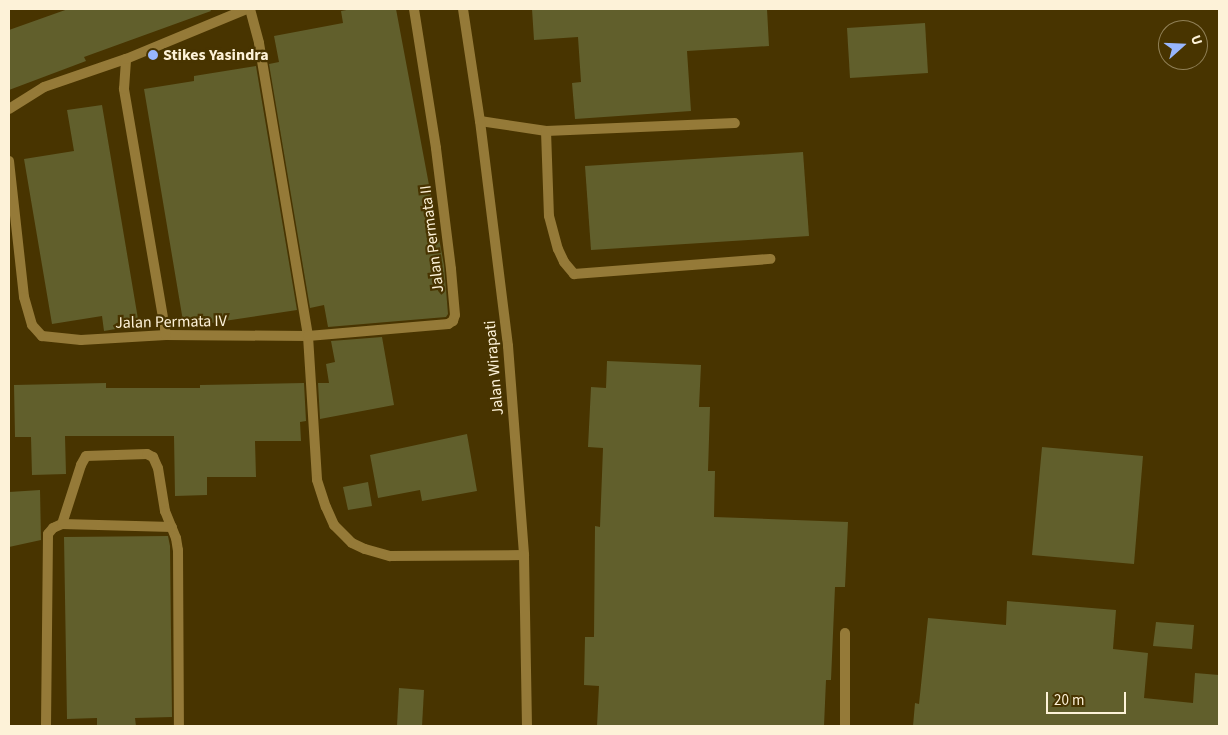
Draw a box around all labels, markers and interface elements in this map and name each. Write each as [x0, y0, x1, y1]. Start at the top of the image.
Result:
north arrow [1158, 20, 1208, 70]
text: U [1185, 32, 1207, 48]
place label: Stikes Yasindra [163, 45, 269, 65]
marker: Stikes Yasindra [147, 49, 159, 61]
street label: Jalan Permata II [416, 184, 448, 294]
street label: Jalan Permata IV [115, 311, 227, 333]
street label: Jalan Wirapati [480, 320, 508, 416]
scale bar [1048, 682, 1128, 714]
text: 20 m [1054, 690, 1084, 711]

